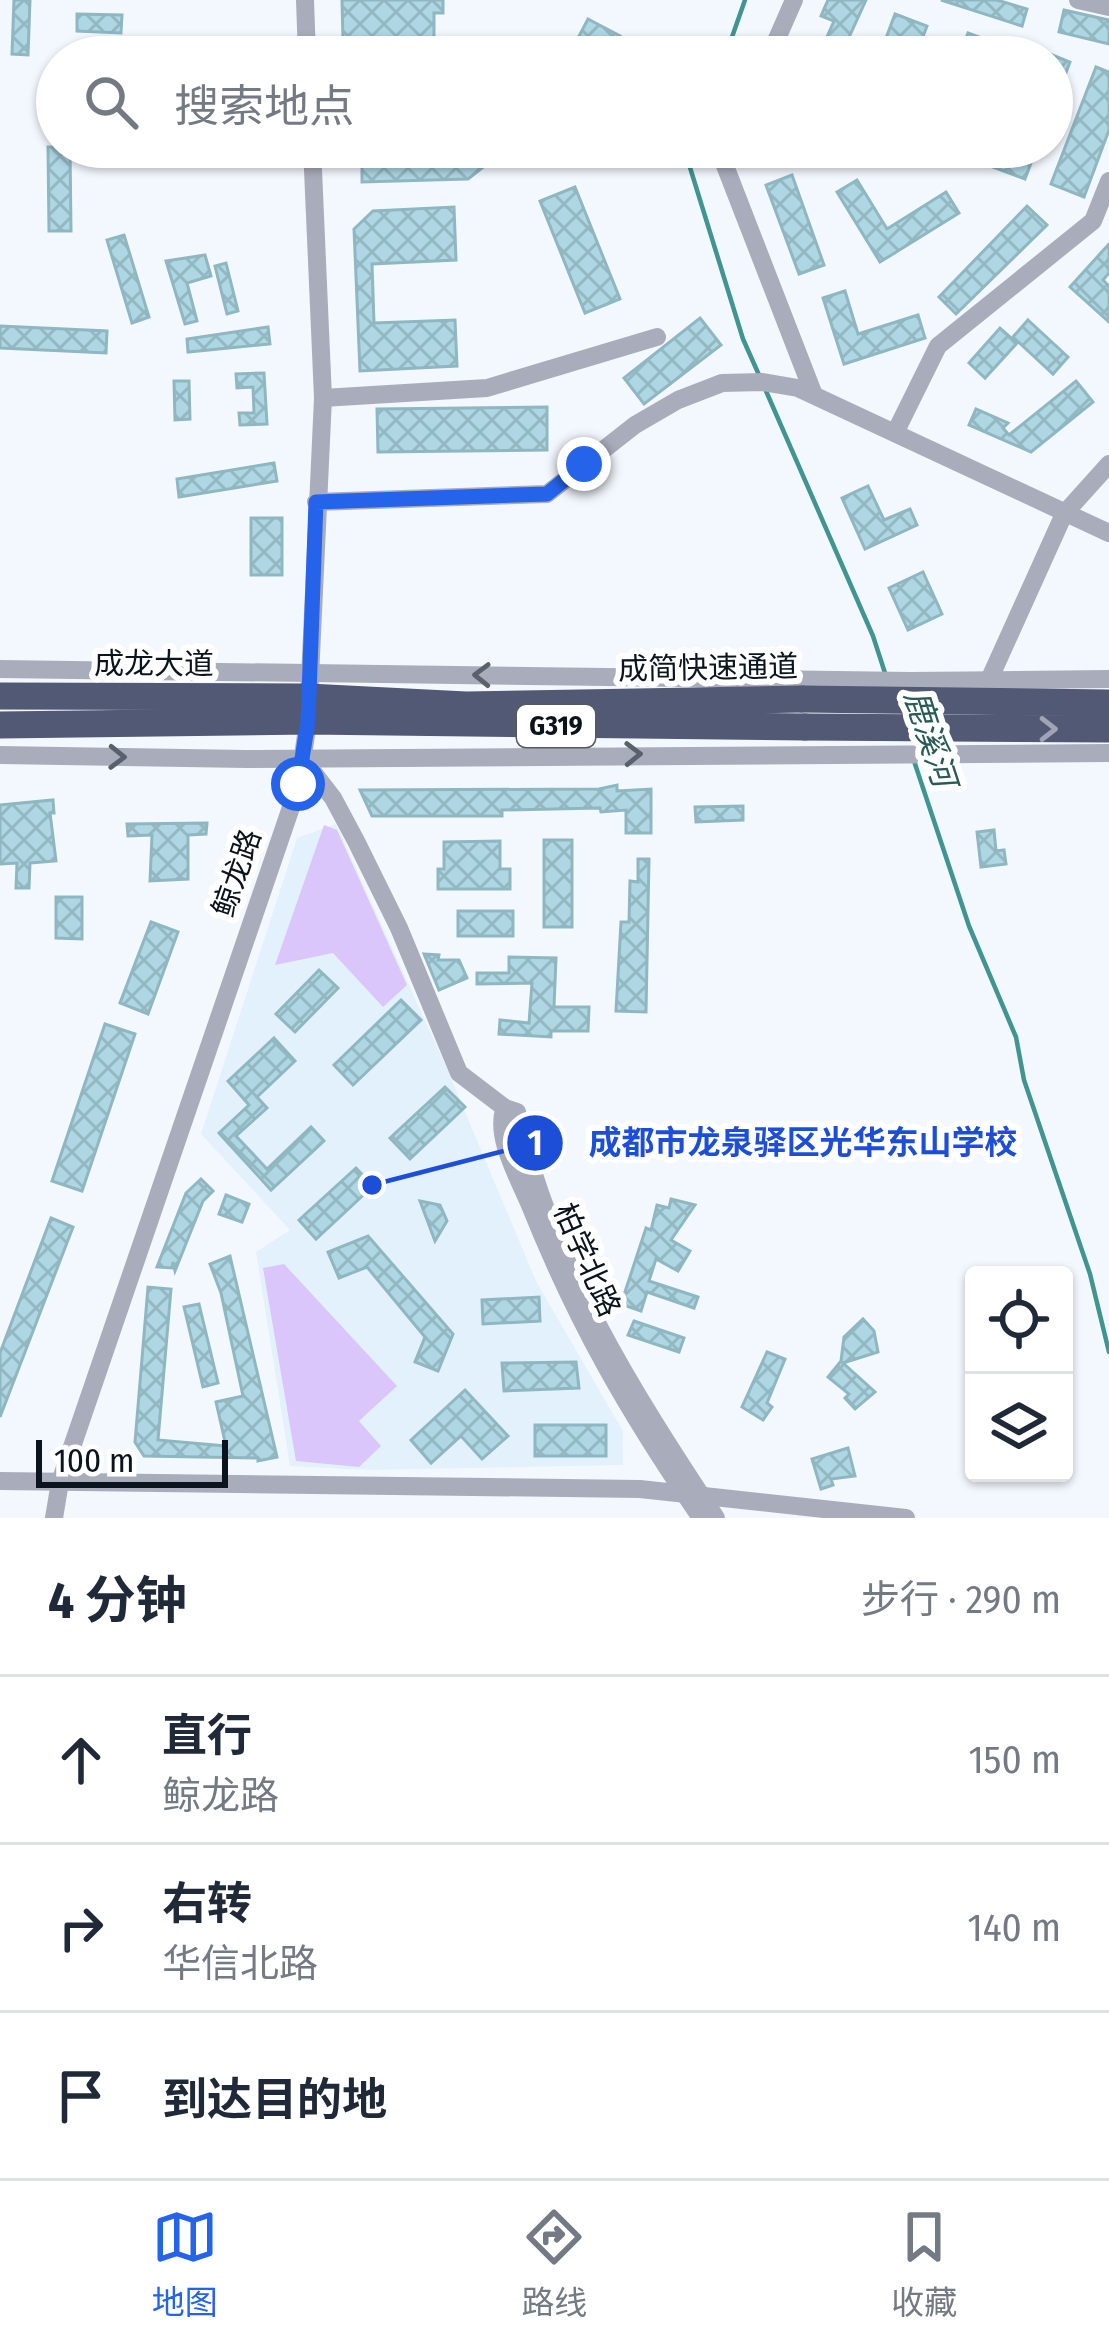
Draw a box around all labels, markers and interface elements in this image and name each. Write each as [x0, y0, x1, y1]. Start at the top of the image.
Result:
search box [36, 36, 1073, 168]
icon: search [78, 69, 144, 135]
text: 搜索地点 [174, 80, 354, 134]
route end [557, 437, 611, 491]
street label: 成龙大道 [94, 646, 214, 682]
street label: 成简快速通道 [618, 648, 798, 688]
one-way arrow [472, 662, 490, 688]
water label: 鹿溪河 [896, 685, 966, 797]
road number: G319 [517, 705, 595, 747]
one-way arrow [1040, 716, 1058, 742]
one-way arrow [625, 741, 643, 767]
one-way arrow [108, 743, 127, 769]
route start [271, 757, 325, 811]
street label: 鲸龙路 [205, 825, 269, 921]
callout: 成都市龙泉驿区光华东山学校 [505, 1108, 1042, 1177]
text: 1 [527, 1121, 543, 1165]
text: 成都市龙泉驿区光华东山学校 [589, 1123, 1018, 1163]
street label: 柏学北路 [546, 1198, 628, 1322]
map controls [965, 1266, 1073, 1482]
button: locate [965, 1266, 1073, 1374]
button: layers [965, 1374, 1073, 1482]
scale bar [36, 1434, 228, 1487]
text: 100 m [54, 1441, 134, 1481]
text: 4 分钟 [48, 1570, 187, 1632]
text: 步行 · 290 m [861, 1577, 1061, 1623]
text: 直行 [162, 1709, 252, 1763]
icon: ahead [48, 1727, 114, 1793]
text: 150 m [968, 1737, 1061, 1783]
text: 鲸龙路 [162, 1773, 279, 1819]
text: 右转 [162, 1877, 252, 1931]
icon: right [48, 1895, 114, 1961]
text: 140 m [967, 1905, 1061, 1951]
text: 华信北路 [162, 1941, 318, 1987]
icon: arrive [48, 2063, 114, 2129]
text: 到达目的地 [162, 2073, 387, 2127]
tab: 地图 [152, 2204, 218, 2324]
tab: 路线 [521, 2204, 587, 2324]
tab: 收藏 [891, 2204, 957, 2324]

